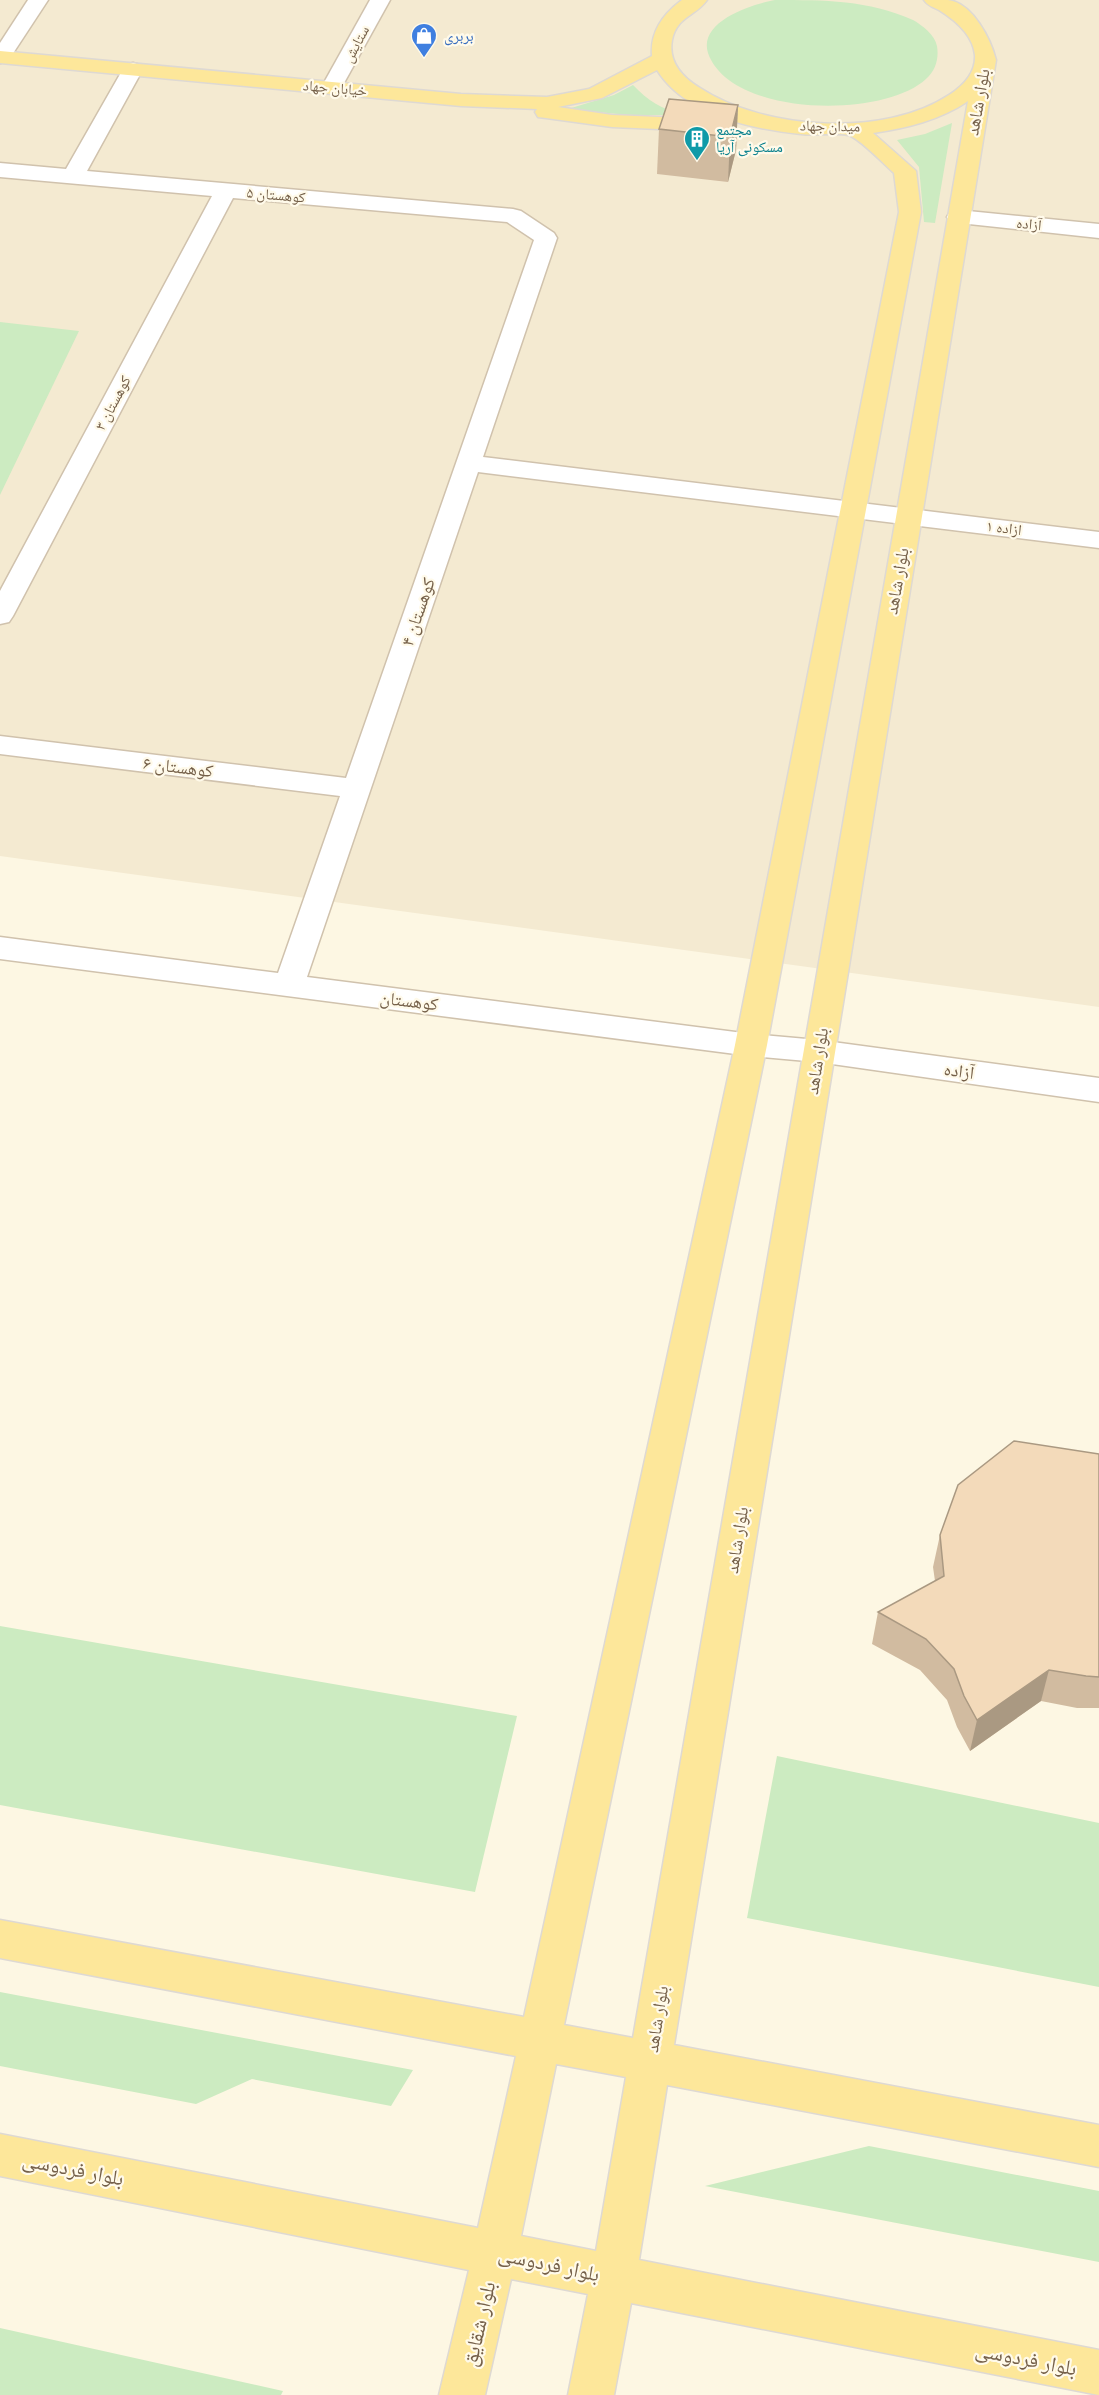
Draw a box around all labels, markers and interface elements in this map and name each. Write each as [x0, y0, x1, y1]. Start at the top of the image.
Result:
shop icon: بربری [409, 21, 439, 59]
street label: ستایش [339, 22, 374, 66]
place label: بربری [444, 27, 474, 46]
street label: بلوار شاهد [961, 67, 994, 137]
street label: خیابان جهاد [302, 76, 368, 101]
street label: میدان جهاد [800, 116, 861, 137]
place label: مجتمع مسکونی آریا [716, 121, 783, 157]
building icon: مجتمع مسکونی آریا [682, 124, 712, 162]
street label: کوهستان ۵ [246, 183, 306, 208]
street label: آزاده [1015, 214, 1044, 234]
street label: کوهستان ۳ [91, 373, 136, 434]
street label: ازاده ۱ [985, 517, 1023, 539]
street label: بلوار شاهد [880, 546, 913, 616]
street label: کوهستان ۴ [396, 574, 440, 649]
street label: کوهستان ۶ [142, 752, 215, 782]
street label: کوهستان [379, 987, 440, 1016]
street label: بلوار شاهد [801, 1026, 833, 1096]
street label: آزاده [943, 1058, 976, 1083]
street label: بلوار شاهد [721, 1505, 753, 1575]
street label: بلوار شاهد [641, 1984, 673, 2054]
street label: بلوار فردوسی [20, 2146, 126, 2192]
street label: بلوار فردوسی [496, 2241, 602, 2287]
street label: بلوار شقایق [457, 2279, 501, 2369]
street label: بلوار فردوسی [973, 2336, 1079, 2382]

